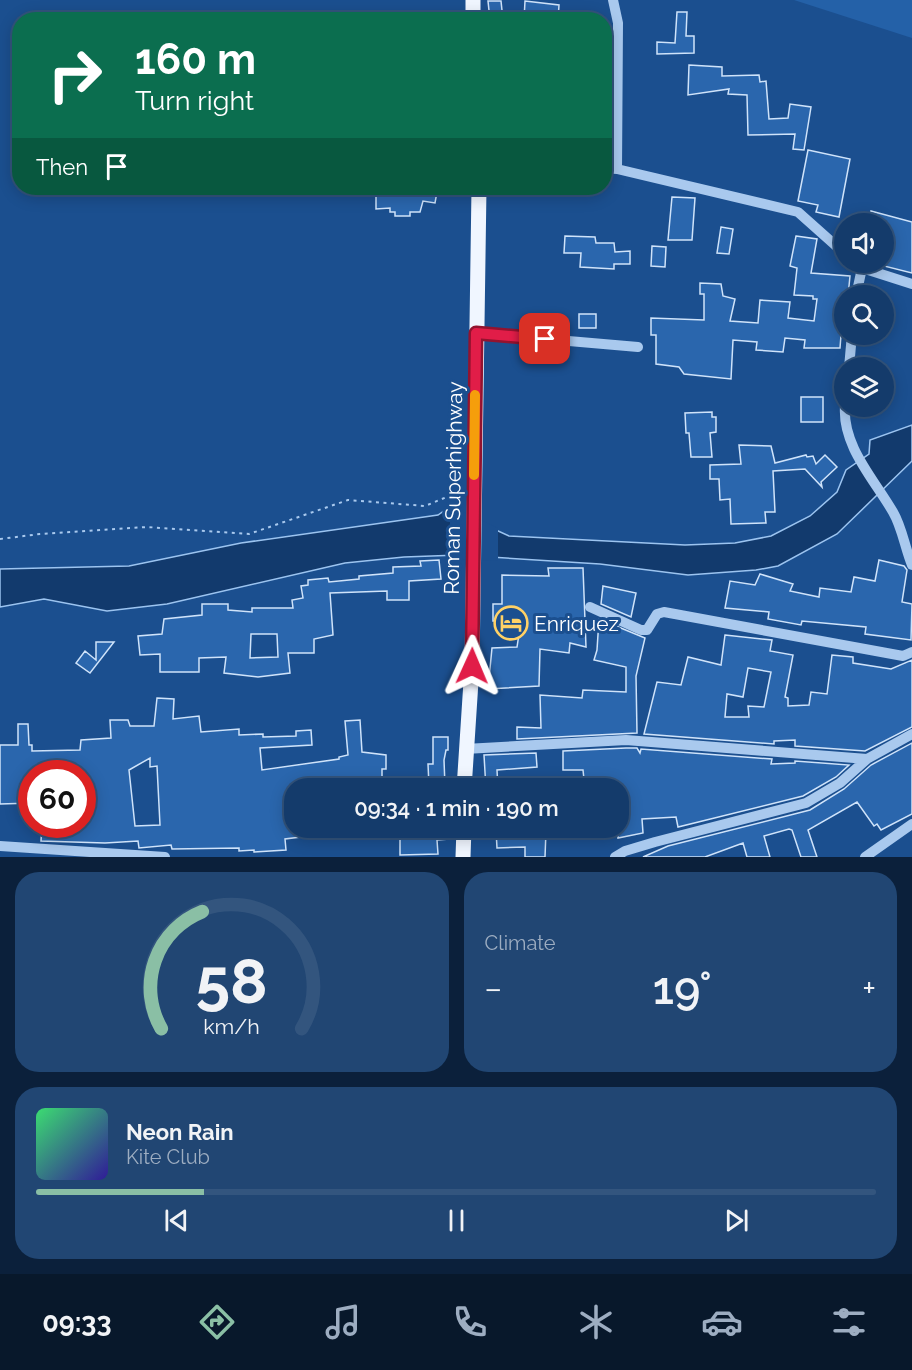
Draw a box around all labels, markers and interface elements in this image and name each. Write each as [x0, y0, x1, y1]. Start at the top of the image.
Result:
text: 160 m [135, 35, 256, 84]
icon: right [36, 36, 114, 114]
text: Turn right [135, 85, 254, 116]
icon: arrive [100, 150, 133, 183]
text: Then [36, 154, 88, 180]
map controls [834, 213, 894, 417]
button: sound [834, 213, 894, 273]
button: search [834, 285, 894, 345]
pin [519, 313, 570, 364]
icon: arrive [528, 322, 561, 355]
button: layers [834, 357, 894, 417]
street label: Roman Superhighway [439, 381, 467, 595]
hotel icon: Enriquez [493, 605, 529, 641]
place label: Enriquez [534, 611, 619, 636]
position arrow [440, 634, 504, 698]
speed limit sign: 60 [18, 760, 96, 838]
text: 09:34 · 1 min · 190 m [354, 795, 559, 821]
text: Climate [485, 931, 556, 955]
text: 58 [196, 944, 268, 1018]
text: 19° [653, 962, 712, 1015]
text: − [485, 969, 502, 1008]
text: + [862, 969, 876, 1008]
text: km/h [203, 1014, 260, 1039]
text: Neon Rain [126, 1119, 234, 1145]
text: Kite Club [126, 1145, 210, 1169]
icon: previous [160, 1204, 193, 1237]
icon: pause [440, 1204, 473, 1237]
icon: next [720, 1204, 753, 1237]
icon: directions [196, 1301, 238, 1343]
icon: music [322, 1301, 364, 1343]
icon: phone [449, 1301, 491, 1343]
icon: climate [575, 1301, 617, 1343]
icon: car [701, 1301, 743, 1343]
icon: filters [828, 1301, 870, 1343]
text: 09:33 [42, 1307, 111, 1338]

